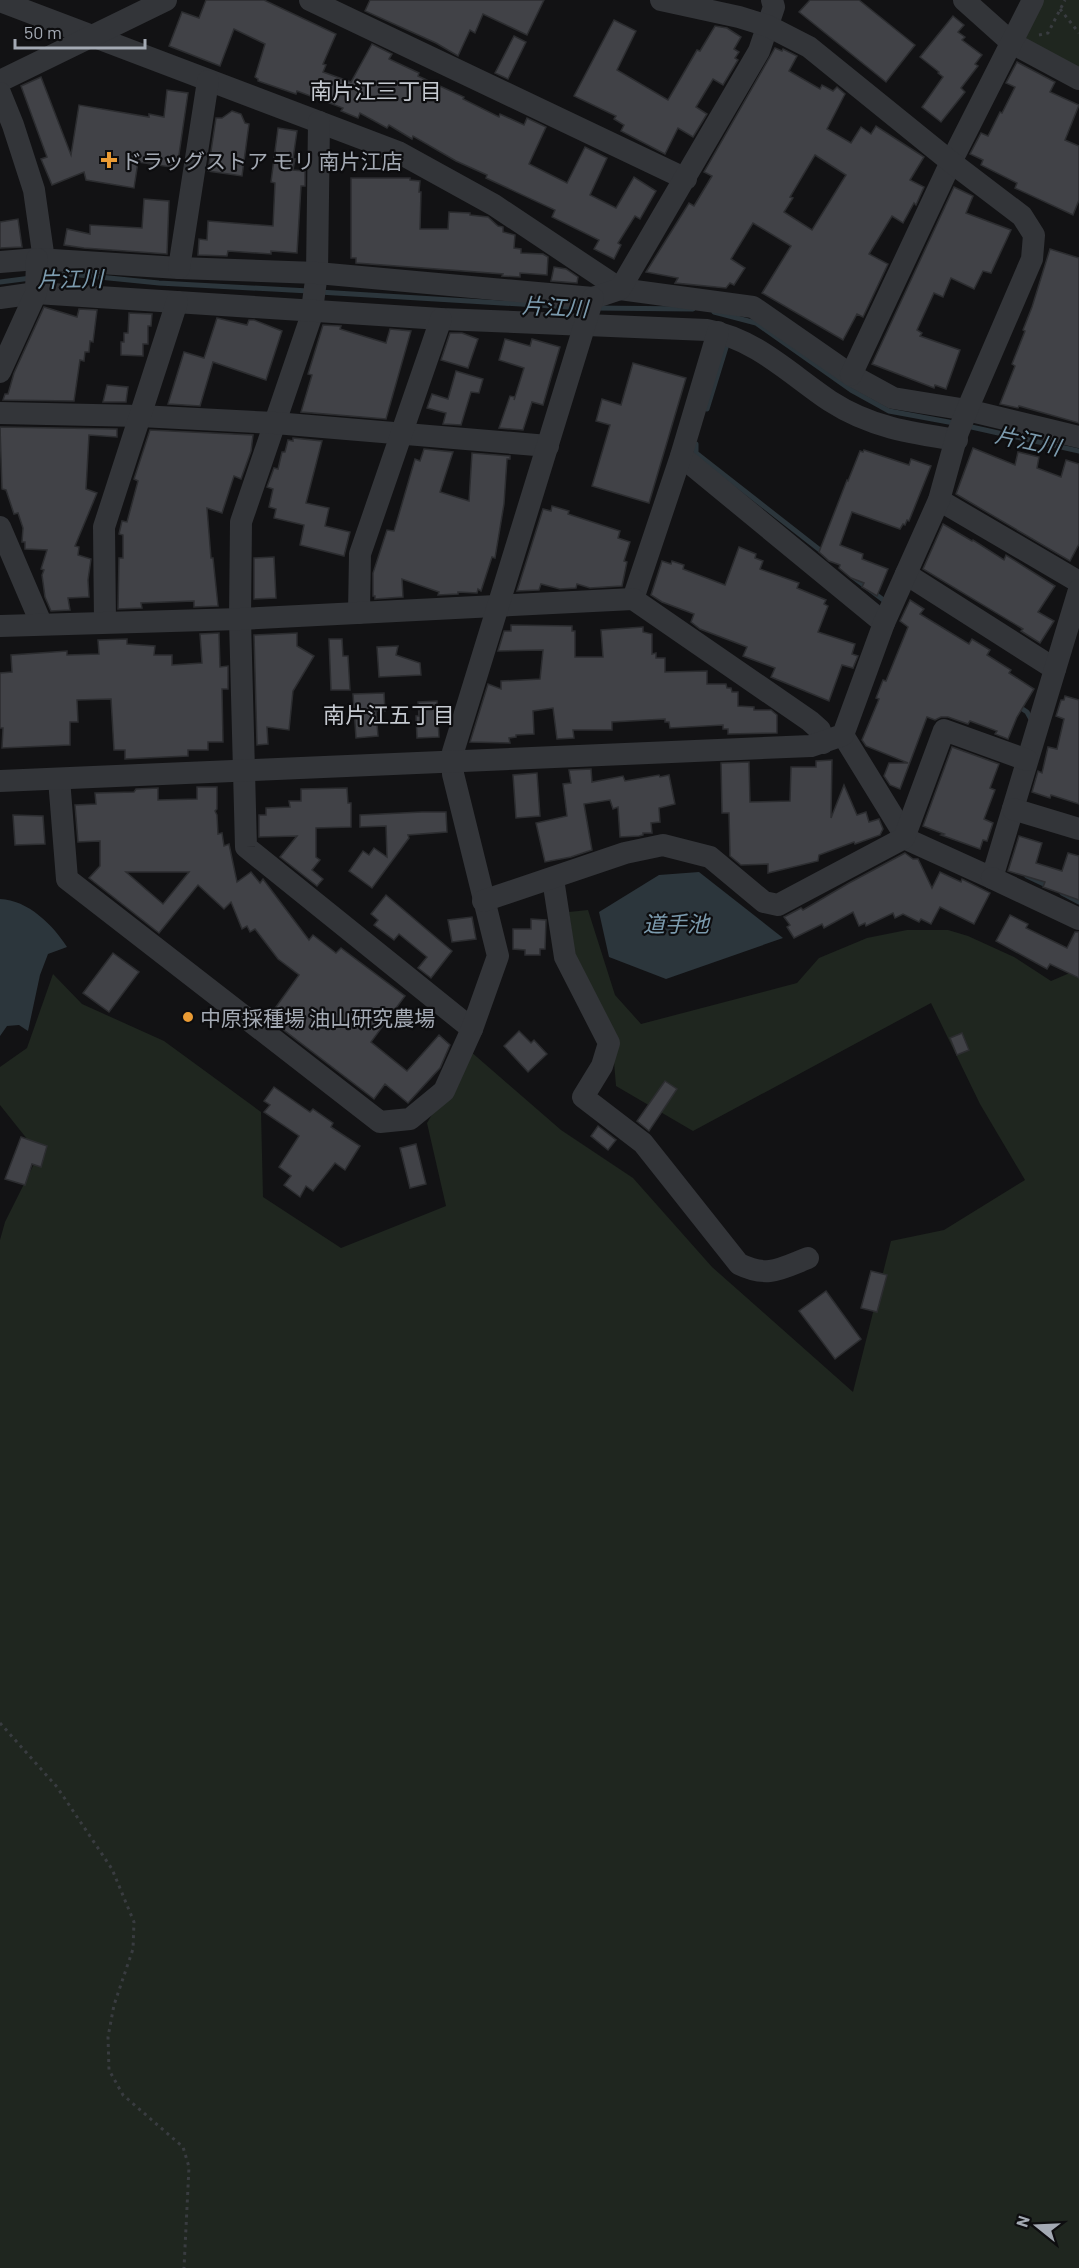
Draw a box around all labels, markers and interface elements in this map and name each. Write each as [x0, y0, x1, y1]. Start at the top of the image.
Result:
scale bar [15, 12, 146, 50]
text: 50 m [24, 21, 62, 43]
district label: 南片江三丁目 [310, 77, 442, 103]
place label: ドラッグストア モリ 南片江店 [121, 148, 402, 173]
marker: ドラッグストア モリ 南片江店 [102, 153, 116, 167]
water label: 片江川 [37, 264, 105, 292]
water label: 片江川 [521, 291, 591, 321]
water label: 片江川 [993, 420, 1065, 460]
district label: 南片江五丁目 [323, 701, 455, 727]
water label: 道手池 [643, 910, 711, 936]
place label: 中原採種場 油山研究農場 [200, 1005, 435, 1030]
marker: 中原採種場 油山研究農場 [181, 1010, 195, 1024]
north arrow [1007, 2196, 1067, 2256]
text: N [1012, 2213, 1033, 2229]

